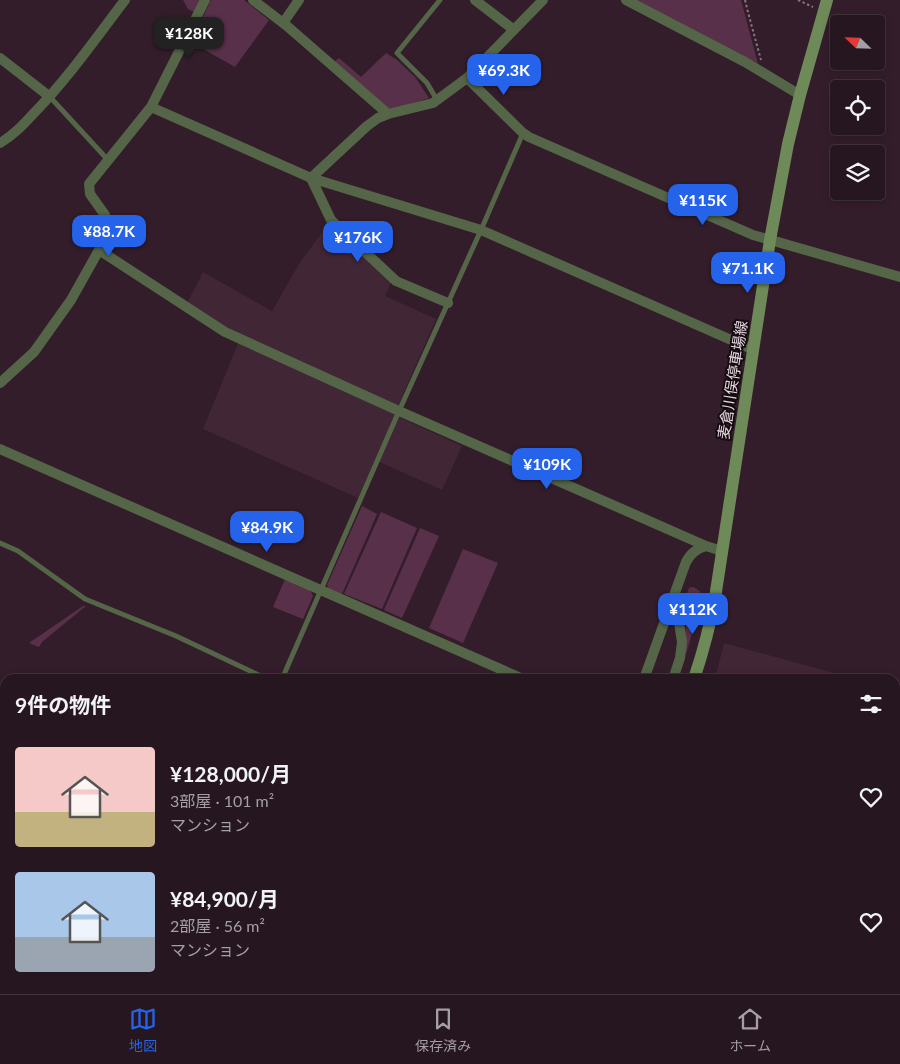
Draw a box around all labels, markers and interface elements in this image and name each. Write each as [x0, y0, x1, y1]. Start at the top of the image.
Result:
north arrow [830, 15, 885, 70]
map controls [830, 15, 885, 200]
pin: ¥128K [154, 17, 224, 59]
text: ¥128K [165, 23, 213, 42]
pin: ¥69.3K [463, 54, 545, 96]
text: ¥69.3K [478, 60, 530, 79]
button: locate [830, 80, 885, 135]
button: layers [830, 145, 885, 200]
pin: ¥115K [668, 184, 738, 226]
text: ¥115K [679, 190, 727, 209]
pin: ¥88.7K [68, 214, 150, 257]
pin: ¥176K [323, 220, 393, 263]
text: ¥88.7K [83, 221, 135, 240]
text: ¥176K [334, 227, 382, 246]
pin: ¥71.1K [707, 252, 789, 294]
text: ¥71.1K [722, 258, 774, 277]
street label: 麦倉川俣停車場線 [714, 319, 750, 441]
pin: ¥109K [512, 448, 582, 490]
text: ¥109K [523, 454, 571, 473]
pin: ¥84.9K [226, 510, 308, 553]
text: ¥84.9K [241, 517, 293, 536]
pin: ¥112K [658, 592, 728, 635]
text: ¥112K [669, 599, 717, 618]
icon: filters [857, 690, 885, 718]
text: 9件の物件 [15, 692, 111, 717]
text: ¥128,000/月 [170, 761, 291, 786]
icon: home [55, 767, 115, 827]
icon: heart [857, 783, 885, 811]
text: 3部屋 · 101 m² [170, 791, 274, 810]
text: マンション [170, 815, 250, 834]
text: ¥84,900/月 [170, 886, 279, 911]
icon: home [55, 892, 115, 952]
icon: heart [857, 908, 885, 936]
text: 2部屋 · 56 m² [170, 916, 265, 935]
text: マンション [170, 940, 250, 959]
tab: 地図 [129, 1005, 157, 1055]
tab: 保存済み [415, 1005, 471, 1055]
tab: ホーム [729, 1005, 771, 1055]

